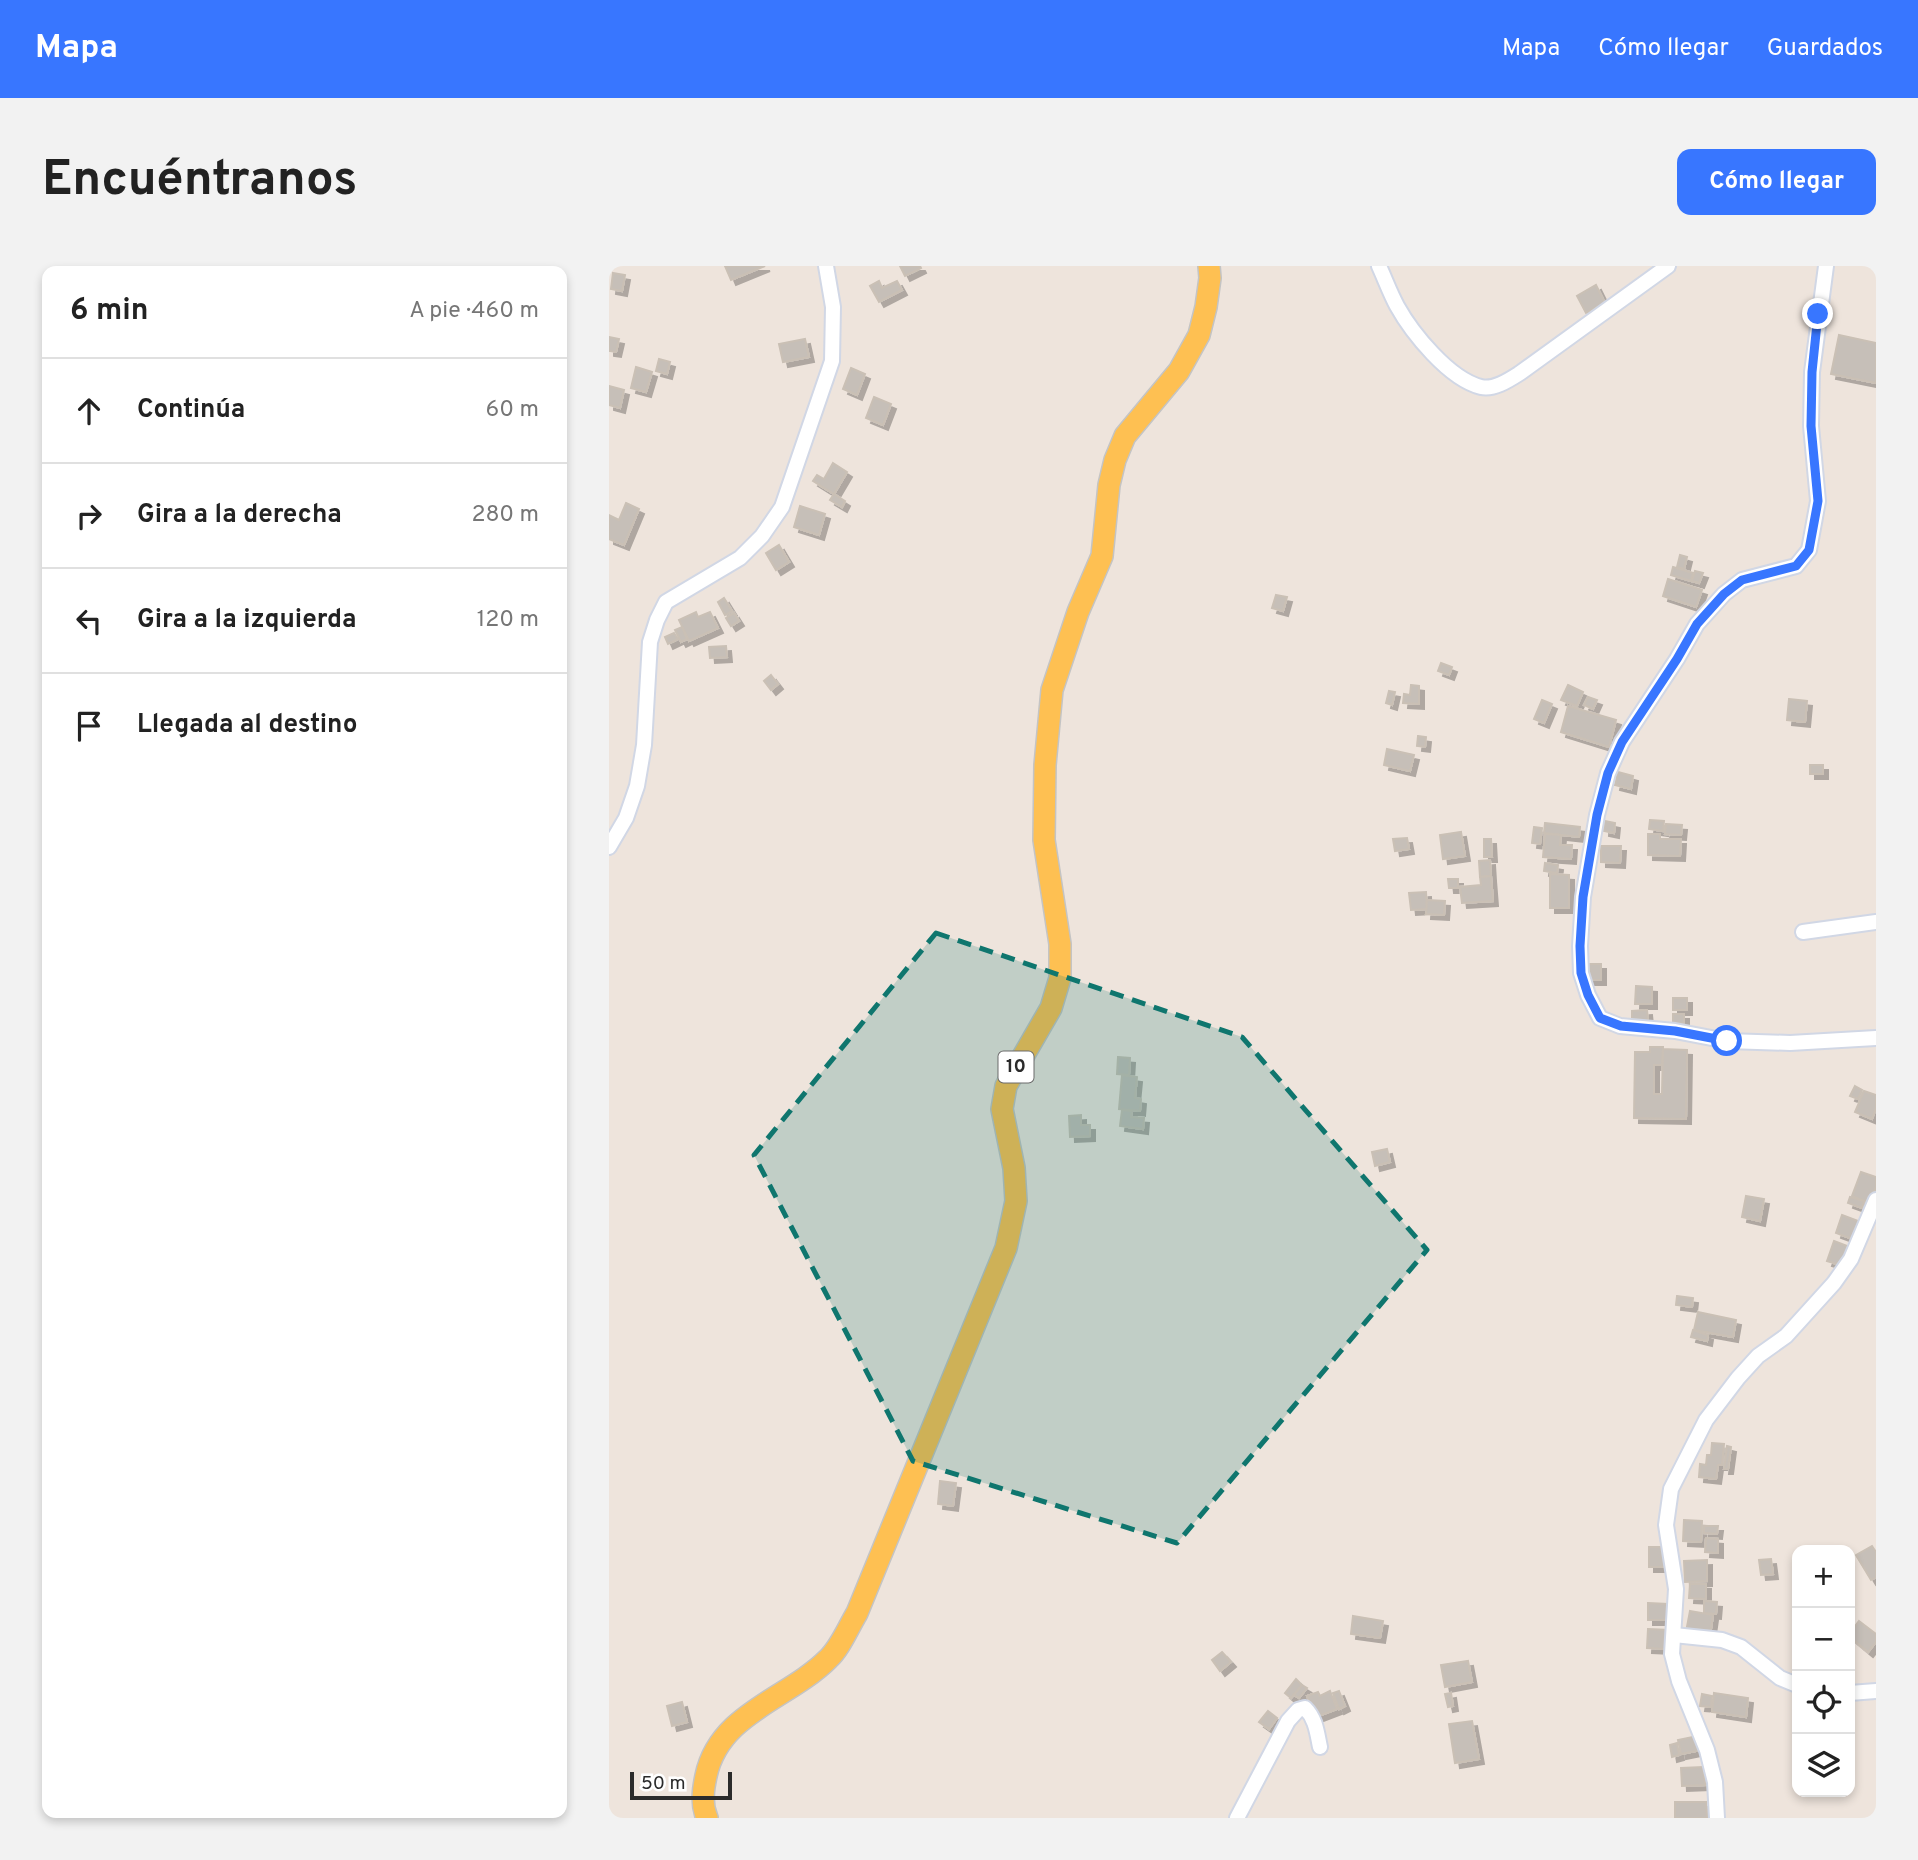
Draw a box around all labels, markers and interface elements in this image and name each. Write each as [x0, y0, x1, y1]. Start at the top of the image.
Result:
text: Mapa [35, 28, 118, 70]
text: Mapa [1502, 34, 1560, 64]
text: Cómo llegar [1598, 34, 1729, 64]
text: Guardados [1767, 34, 1883, 64]
button: Cómo llegar [1677, 149, 1876, 215]
text: Encuéntranos [42, 151, 357, 213]
text: 6 min [70, 293, 148, 330]
text: A pie · 460 m [409, 297, 539, 326]
route end [1802, 298, 1833, 329]
icon: ahead [70, 392, 108, 430]
text: Continúa [137, 394, 245, 427]
text: 60 m [486, 396, 539, 425]
icon: right [70, 497, 108, 535]
text: Gira a la derecha [137, 499, 342, 532]
text: 280 m [471, 501, 539, 530]
icon: left [70, 602, 108, 640]
text: Gira a la izquierda [137, 604, 356, 637]
text: 120 m [477, 606, 539, 635]
icon: arrive [70, 707, 108, 745]
text: Llegada al destino [137, 709, 357, 742]
route start [1711, 1025, 1742, 1056]
road number: 10 [999, 1052, 1033, 1082]
map controls [1792, 1545, 1855, 1797]
button: + [1792, 1545, 1855, 1608]
button: − [1792, 1608, 1855, 1671]
button: locate [1792, 1671, 1855, 1734]
button: layers [1792, 1734, 1855, 1797]
scale bar [630, 1769, 731, 1801]
text: 50 m [641, 1772, 686, 1796]

